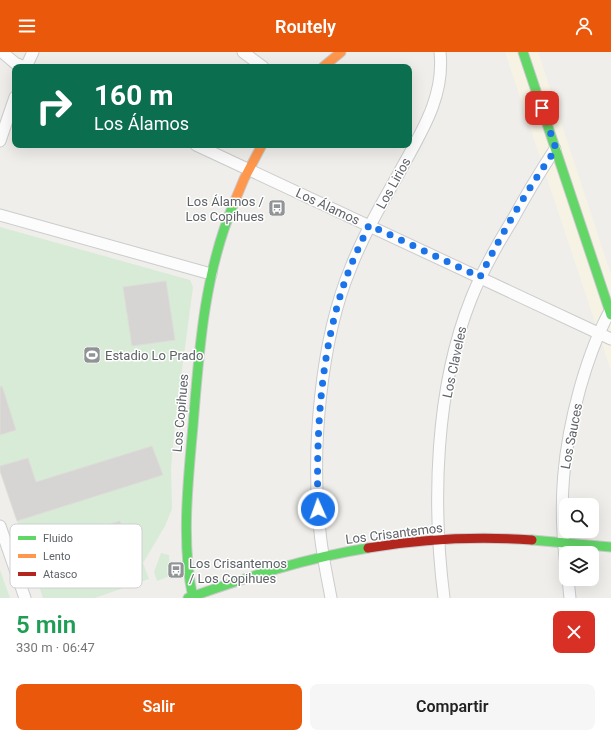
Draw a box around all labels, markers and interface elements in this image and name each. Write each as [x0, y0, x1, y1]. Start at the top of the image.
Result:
icon: menu [16, 15, 38, 37]
icon: person [573, 15, 595, 37]
text: Routely [275, 16, 336, 37]
text: 160 m [94, 79, 173, 112]
icon: right [28, 80, 80, 132]
pin [525, 91, 559, 125]
icon: arrive [531, 97, 553, 119]
text: Los Álamos [94, 113, 189, 134]
street label: Los Lirios [373, 155, 414, 211]
street label: Los Álamos [294, 185, 362, 228]
place label: Los Álamos / Los Copihues [185, 194, 264, 224]
bus stop icon: Los Álamos / Los Copihues [267, 198, 287, 218]
street label: Los Claveles [440, 325, 469, 399]
sports icon: Estadio Lo Prado [82, 345, 102, 365]
place label: Estadio Lo Prado [105, 348, 203, 363]
street label: Los Copihues [170, 373, 191, 453]
street label: Los Sauces [558, 402, 585, 470]
position arrow [297, 488, 339, 530]
map controls [559, 498, 599, 586]
button: search [559, 498, 599, 538]
street label: Los Crisantemos [345, 520, 444, 547]
legend [10, 524, 142, 588]
text: Fluido [43, 532, 73, 545]
button: layers [559, 546, 599, 586]
text: Lento [43, 550, 71, 563]
place label: Los Crisantemos / Los Copihues [189, 556, 287, 586]
bus stop icon: Los Crisantemos / Los Copihues [166, 560, 186, 580]
text: Atasco [43, 568, 77, 581]
text: 5 min [16, 611, 76, 639]
button: close [553, 611, 595, 653]
text: 330 m · 06:47 [16, 640, 95, 655]
button: Salir [16, 684, 302, 730]
button: Compartir [310, 684, 595, 730]

